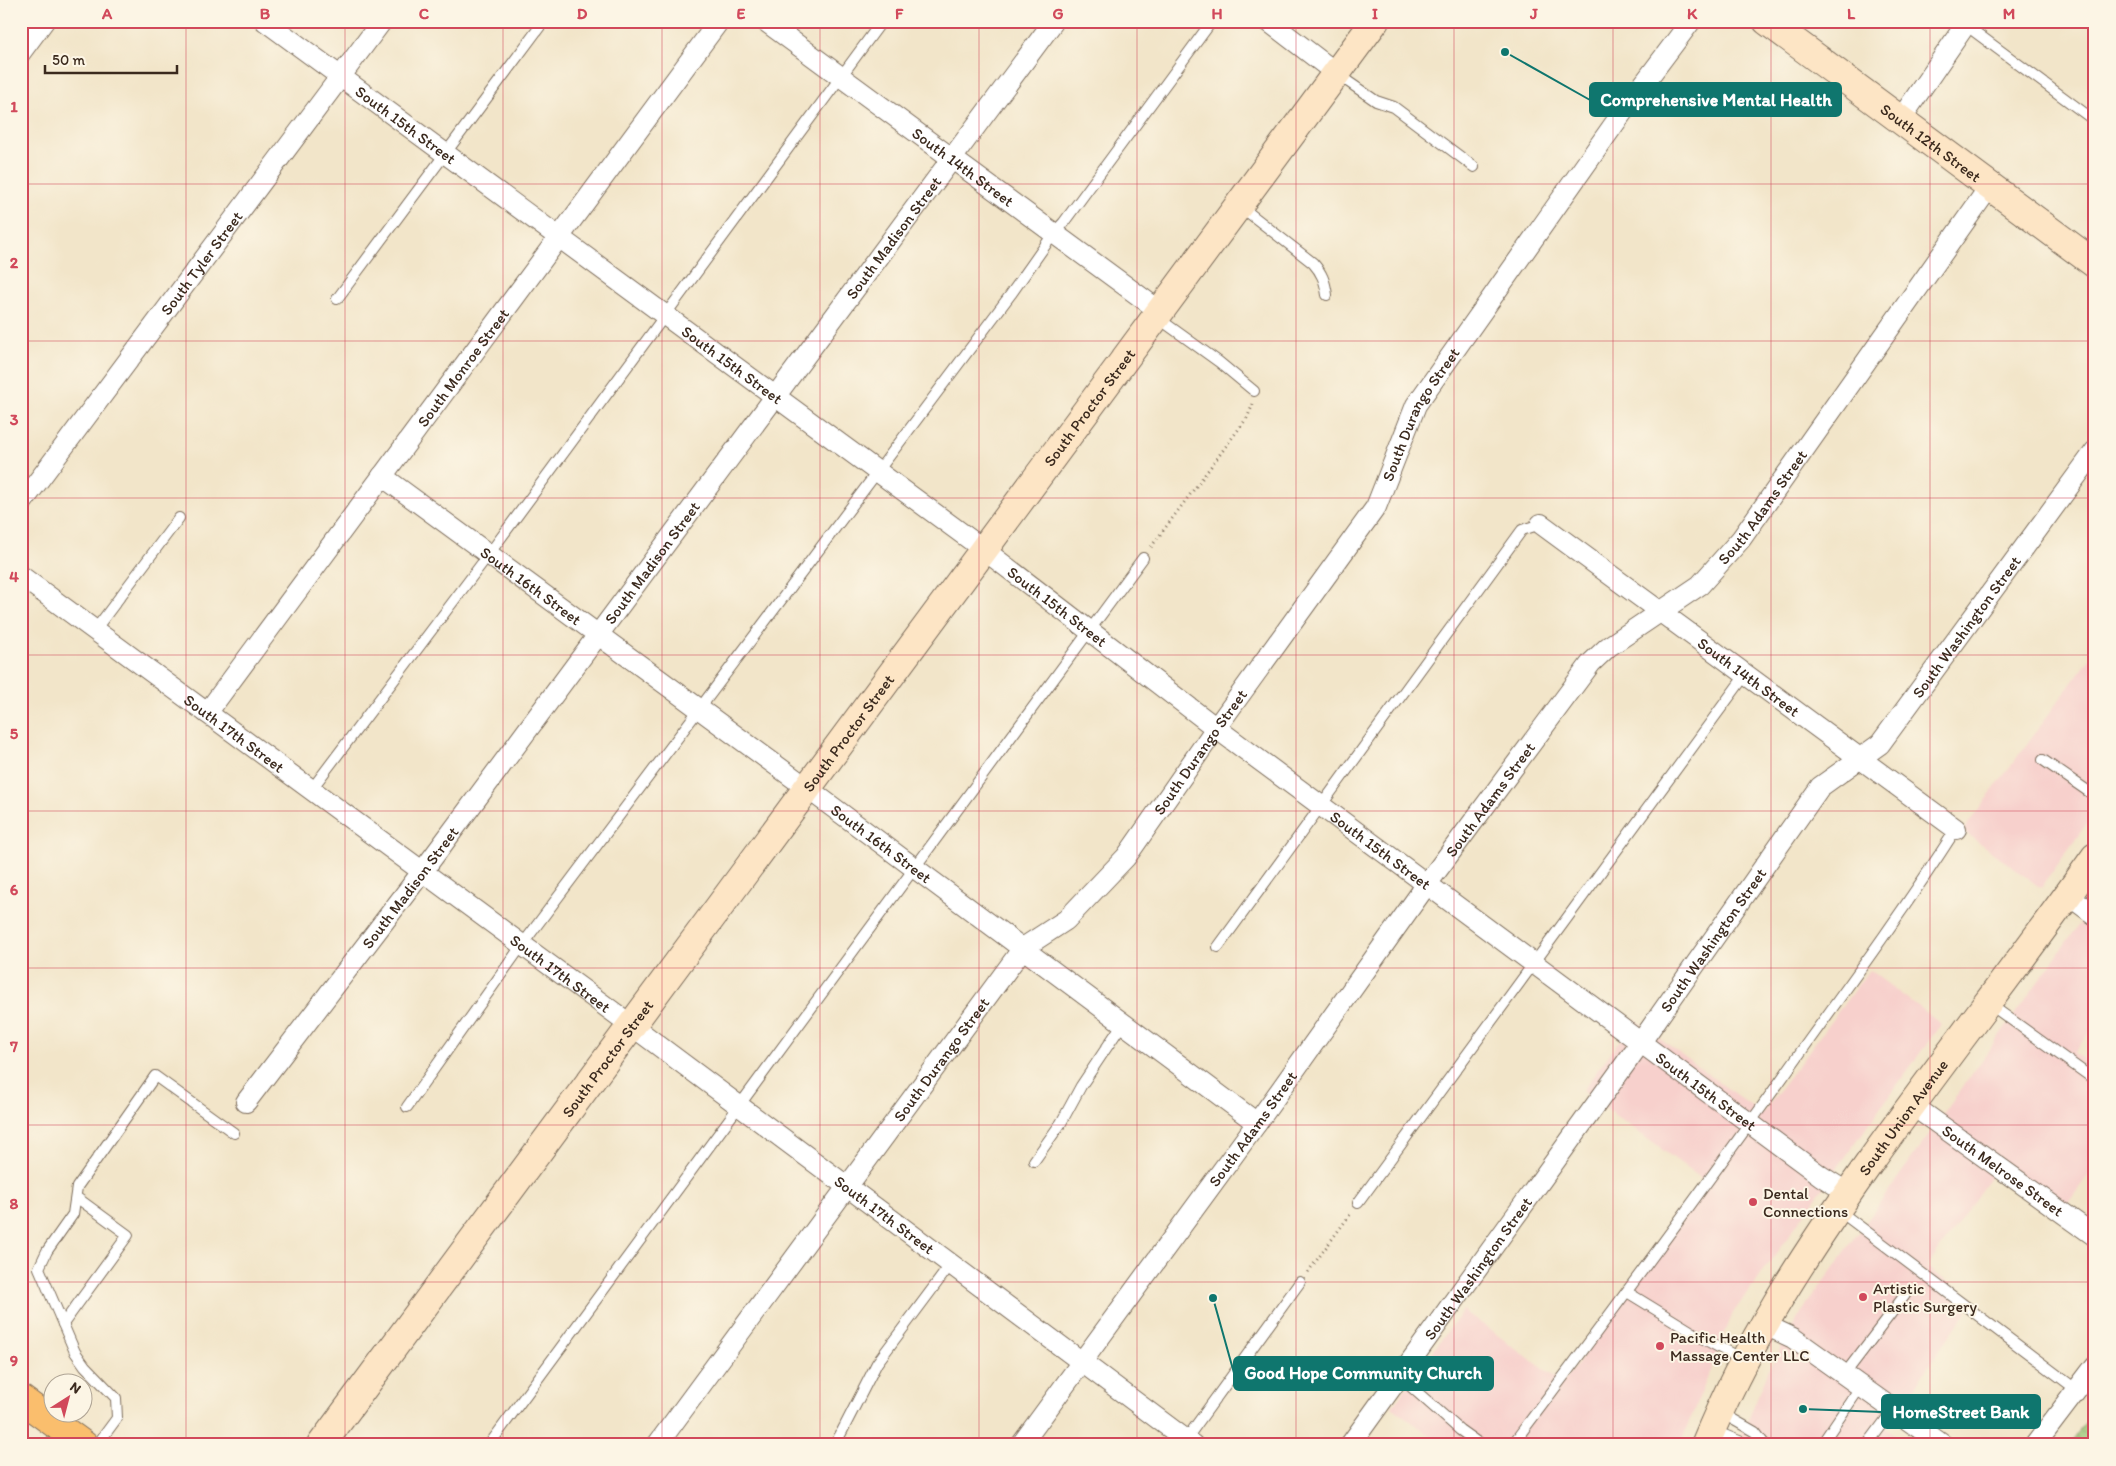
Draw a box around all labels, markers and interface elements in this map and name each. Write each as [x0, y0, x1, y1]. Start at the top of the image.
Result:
text: A [101, 4, 113, 23]
text: B [260, 4, 271, 23]
text: C [419, 4, 430, 23]
text: D [577, 4, 588, 23]
text: E [737, 4, 746, 23]
text: F [895, 4, 904, 23]
text: G [1052, 4, 1064, 23]
text: H [1211, 4, 1223, 23]
text: I [1372, 4, 1378, 23]
text: J [1529, 4, 1538, 23]
text: K [1687, 4, 1698, 23]
text: L [1847, 4, 1856, 23]
text: M [2003, 4, 2015, 23]
scale bar [45, 42, 178, 74]
text: 50 m [52, 51, 85, 69]
street label: South 15th Street [352, 81, 460, 168]
callout: Comprehensive Mental Health [1590, 83, 1841, 116]
text: Comprehensive Mental Health [1600, 89, 1832, 111]
text: 1 [10, 97, 18, 116]
street label: South 12th Street [1877, 99, 1985, 186]
street label: South 14th Street [909, 123, 1018, 210]
street label: South Madison Street [842, 172, 945, 303]
street label: South Tyler Street [156, 207, 246, 319]
text: 2 [10, 253, 19, 272]
street label: South Monroe Street [413, 304, 513, 430]
street label: South 15th Street [678, 321, 786, 408]
street label: South Durango Street [1378, 344, 1463, 484]
street label: South Proctor Street [1039, 345, 1139, 470]
text: 3 [10, 410, 19, 429]
street label: South Adams Street [1714, 446, 1811, 568]
street label: South Madison Street [600, 498, 704, 628]
street label: South 16th Street [477, 542, 585, 629]
street label: South Washington Street [1908, 552, 2025, 701]
street label: South 15th Street [1004, 562, 1111, 650]
text: 4 [9, 567, 19, 586]
street label: South 14th Street [1694, 633, 1804, 720]
street label: South Proctor Street [798, 670, 898, 795]
street label: South Durango Street [1149, 685, 1251, 818]
street label: South 17th Street [180, 690, 288, 776]
text: 5 [10, 724, 19, 743]
street label: South Adams Street [1441, 738, 1539, 860]
street label: South 16th Street [827, 800, 935, 887]
street label: South 15th Street [1327, 806, 1435, 893]
street label: South Madison Street [358, 823, 462, 952]
street label: South Washington Street [1656, 864, 1770, 1015]
text: 6 [10, 880, 19, 899]
street label: South 17th Street [507, 930, 615, 1016]
street label: South Durango Street [889, 994, 993, 1125]
street label: South Proctor Street [557, 996, 657, 1121]
text: 7 [9, 1037, 18, 1056]
street label: South 15th Street [1652, 1047, 1760, 1134]
street label: South Union Avenue [1854, 1055, 1952, 1179]
street label: South Adams Street [1204, 1067, 1301, 1190]
street label: South Melrose Street [1939, 1120, 2067, 1220]
street label: South 17th Street [831, 1171, 938, 1258]
place label: Dental Connections [1763, 1184, 1848, 1221]
street label: South Washington Street [1420, 1193, 1536, 1343]
text: 8 [10, 1194, 19, 1213]
marker: Dental Connections [1747, 1196, 1759, 1208]
place label: Artistic Plastic Surgery [1873, 1279, 1977, 1316]
marker: Artistic Plastic Surgery [1857, 1291, 1869, 1303]
place label: Pacific Health Massage Center LLC [1670, 1328, 1810, 1365]
marker: Pacific Health Massage Center LLC [1654, 1340, 1666, 1352]
text: 9 [10, 1351, 18, 1370]
callout: Good Hope Community Church [1234, 1357, 1493, 1390]
text: Good Hope Community Church [1244, 1362, 1483, 1384]
north arrow [42, 1374, 92, 1424]
text: N [67, 1378, 84, 1398]
callout: HomeStreet Bank [1882, 1395, 2040, 1428]
text: HomeStreet Bank [1893, 1401, 2030, 1423]

